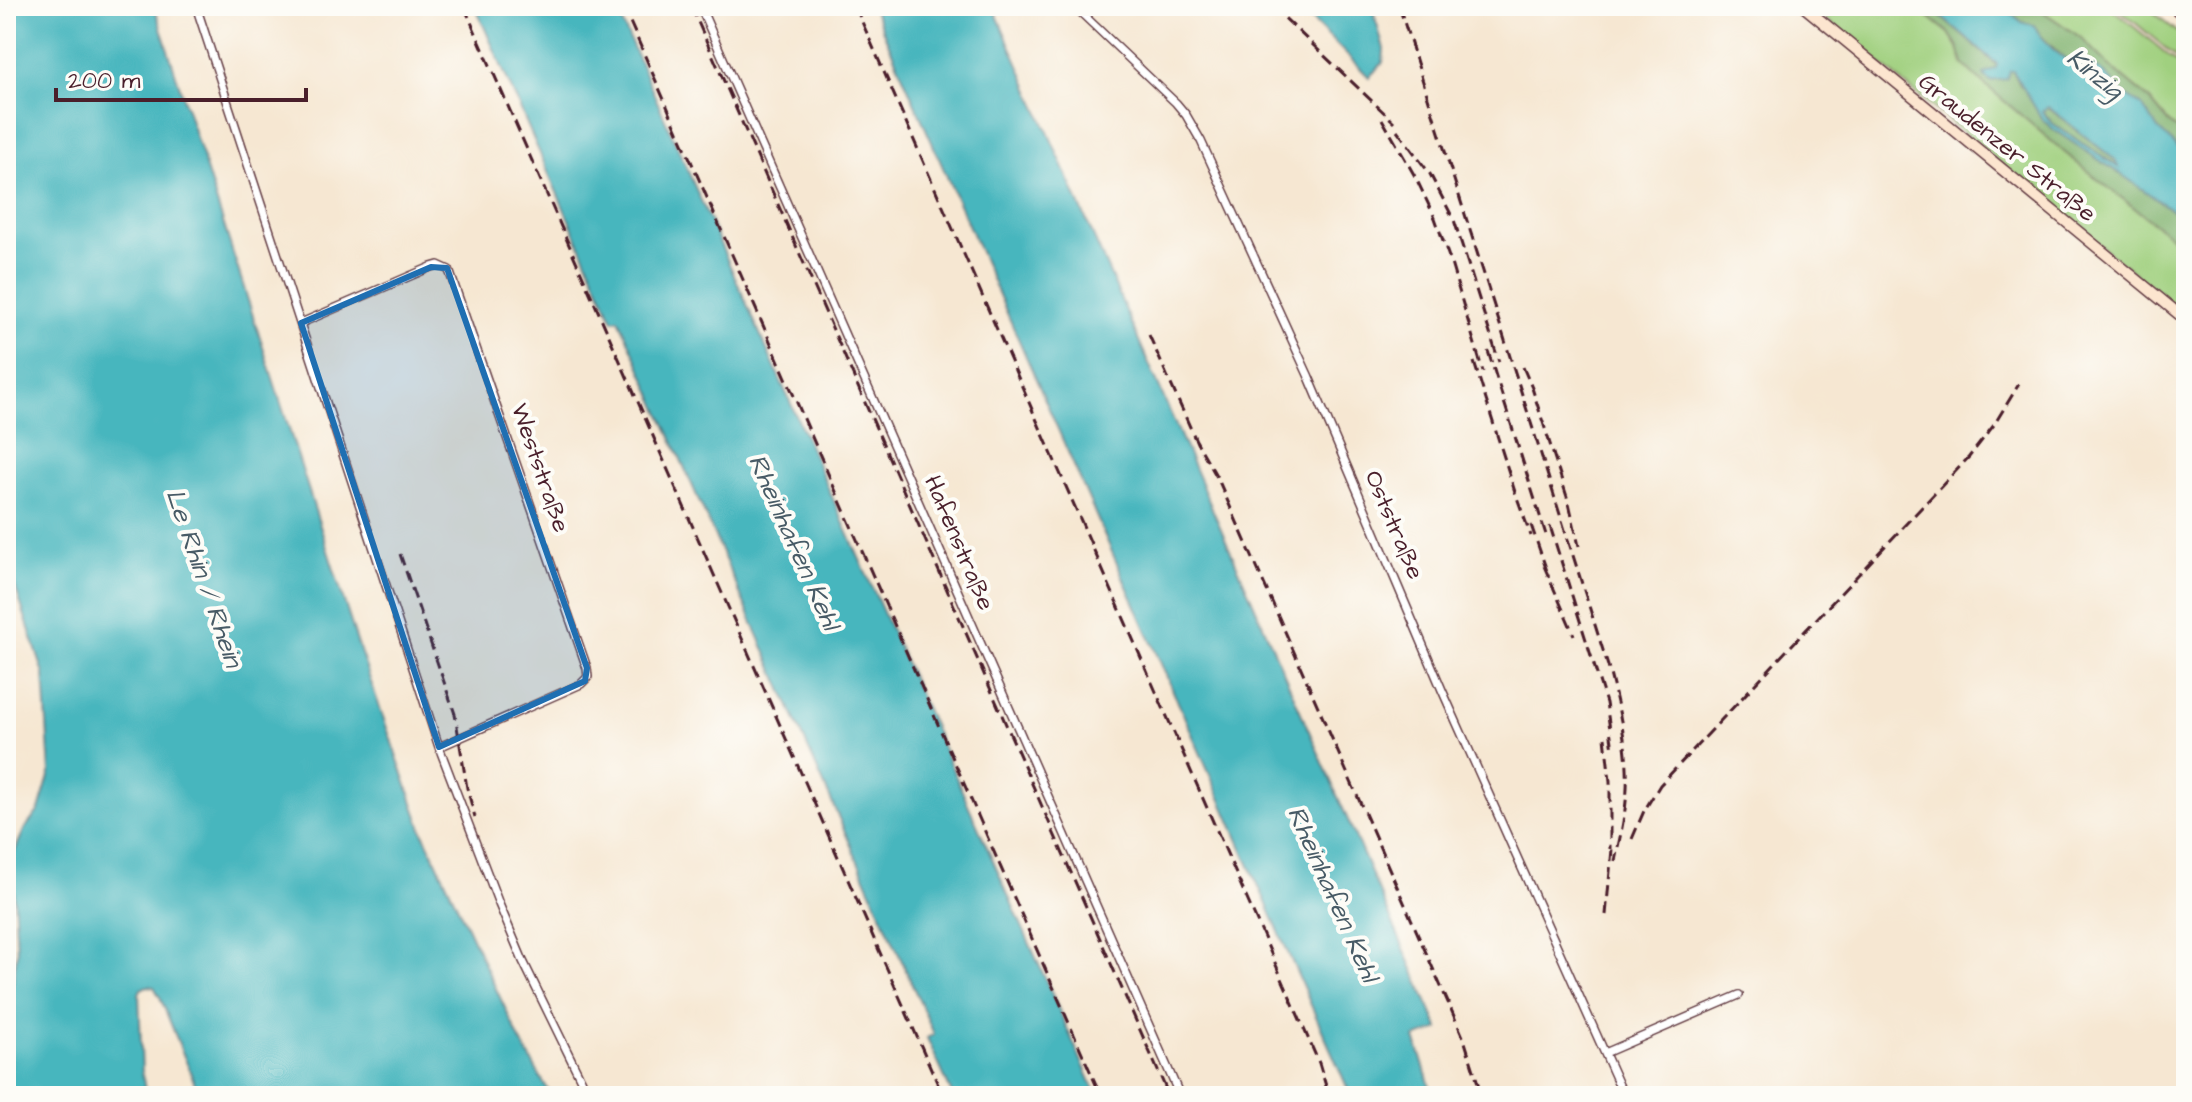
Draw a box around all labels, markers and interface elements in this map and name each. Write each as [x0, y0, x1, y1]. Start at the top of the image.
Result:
water label: Kinzig [2059, 40, 2132, 110]
scale bar [56, 52, 306, 102]
text: 200 m [68, 64, 141, 98]
street label: Graudenzer Straße [1911, 66, 2103, 230]
street label: Weststraße [502, 399, 578, 537]
water label: Rheinhafen Kehl [739, 449, 850, 638]
street label: Oststraße [1356, 465, 1432, 585]
street label: Hafenstraße [915, 470, 1003, 616]
water label: Le Rhin / Rhein [157, 484, 252, 674]
water label: Rheinhafen Kehl [1278, 801, 1389, 990]

